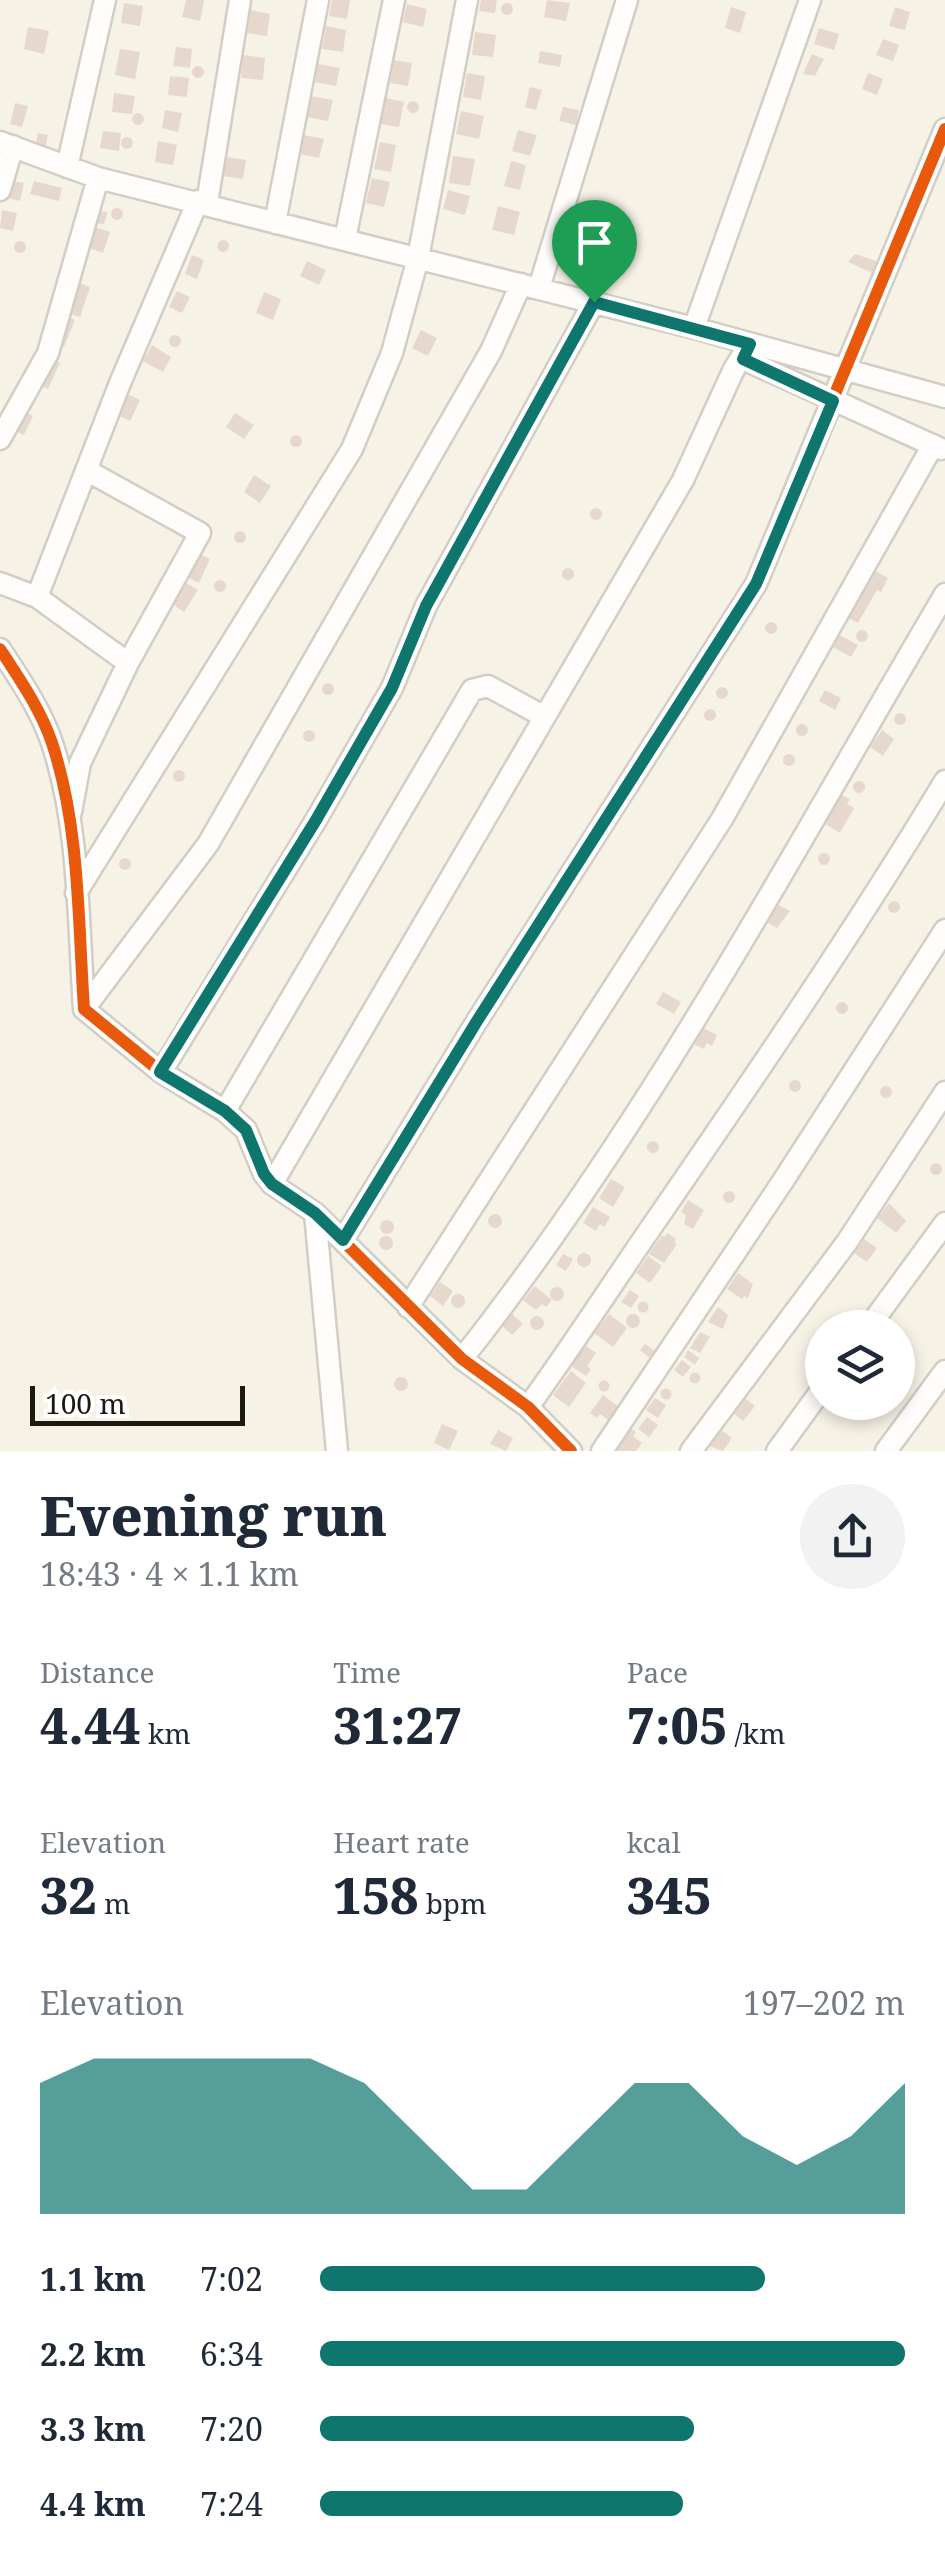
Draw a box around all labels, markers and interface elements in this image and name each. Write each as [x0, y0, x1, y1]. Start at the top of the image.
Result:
pin [552, 200, 637, 303]
icon: arrive [567, 215, 622, 270]
map controls [805, 1310, 915, 1420]
button: layers [805, 1310, 915, 1420]
scale bar [30, 1381, 245, 1426]
text: 100 m [45, 1384, 126, 1422]
text: Evening run [40, 1477, 387, 1552]
button: share [800, 1484, 905, 1589]
text: 18:43 · 4 × 1.1 km [40, 1552, 299, 1595]
text: Distance [40, 1653, 154, 1691]
text: Time [333, 1653, 401, 1691]
text: Pace [627, 1653, 688, 1691]
text: 4.44 [40, 1691, 141, 1759]
text: 31:27 [333, 1691, 462, 1759]
text: 7:05 [627, 1691, 727, 1759]
text: km [141, 1714, 191, 1752]
text: /km [727, 1714, 785, 1752]
text: Elevation [40, 1823, 166, 1861]
text: Heart rate [333, 1823, 470, 1861]
text: kcal [627, 1823, 681, 1861]
text: 32 [40, 1861, 97, 1929]
text: 158 [333, 1861, 418, 1929]
text: 345 [627, 1861, 712, 1929]
text: m [97, 1884, 130, 1922]
text: bpm [418, 1884, 487, 1922]
text: Elevation [40, 1981, 184, 2024]
text: 197–202 m [743, 1981, 905, 2024]
text: 1.1 km [40, 2257, 146, 2300]
text: 7:02 [200, 2257, 263, 2300]
text: 2.2 km [40, 2332, 146, 2375]
text: 6:34 [200, 2332, 263, 2375]
text: 3.3 km [40, 2407, 146, 2450]
text: 7:20 [200, 2407, 263, 2450]
text: 4.4 km [40, 2482, 146, 2525]
text: 7:24 [200, 2482, 263, 2525]

